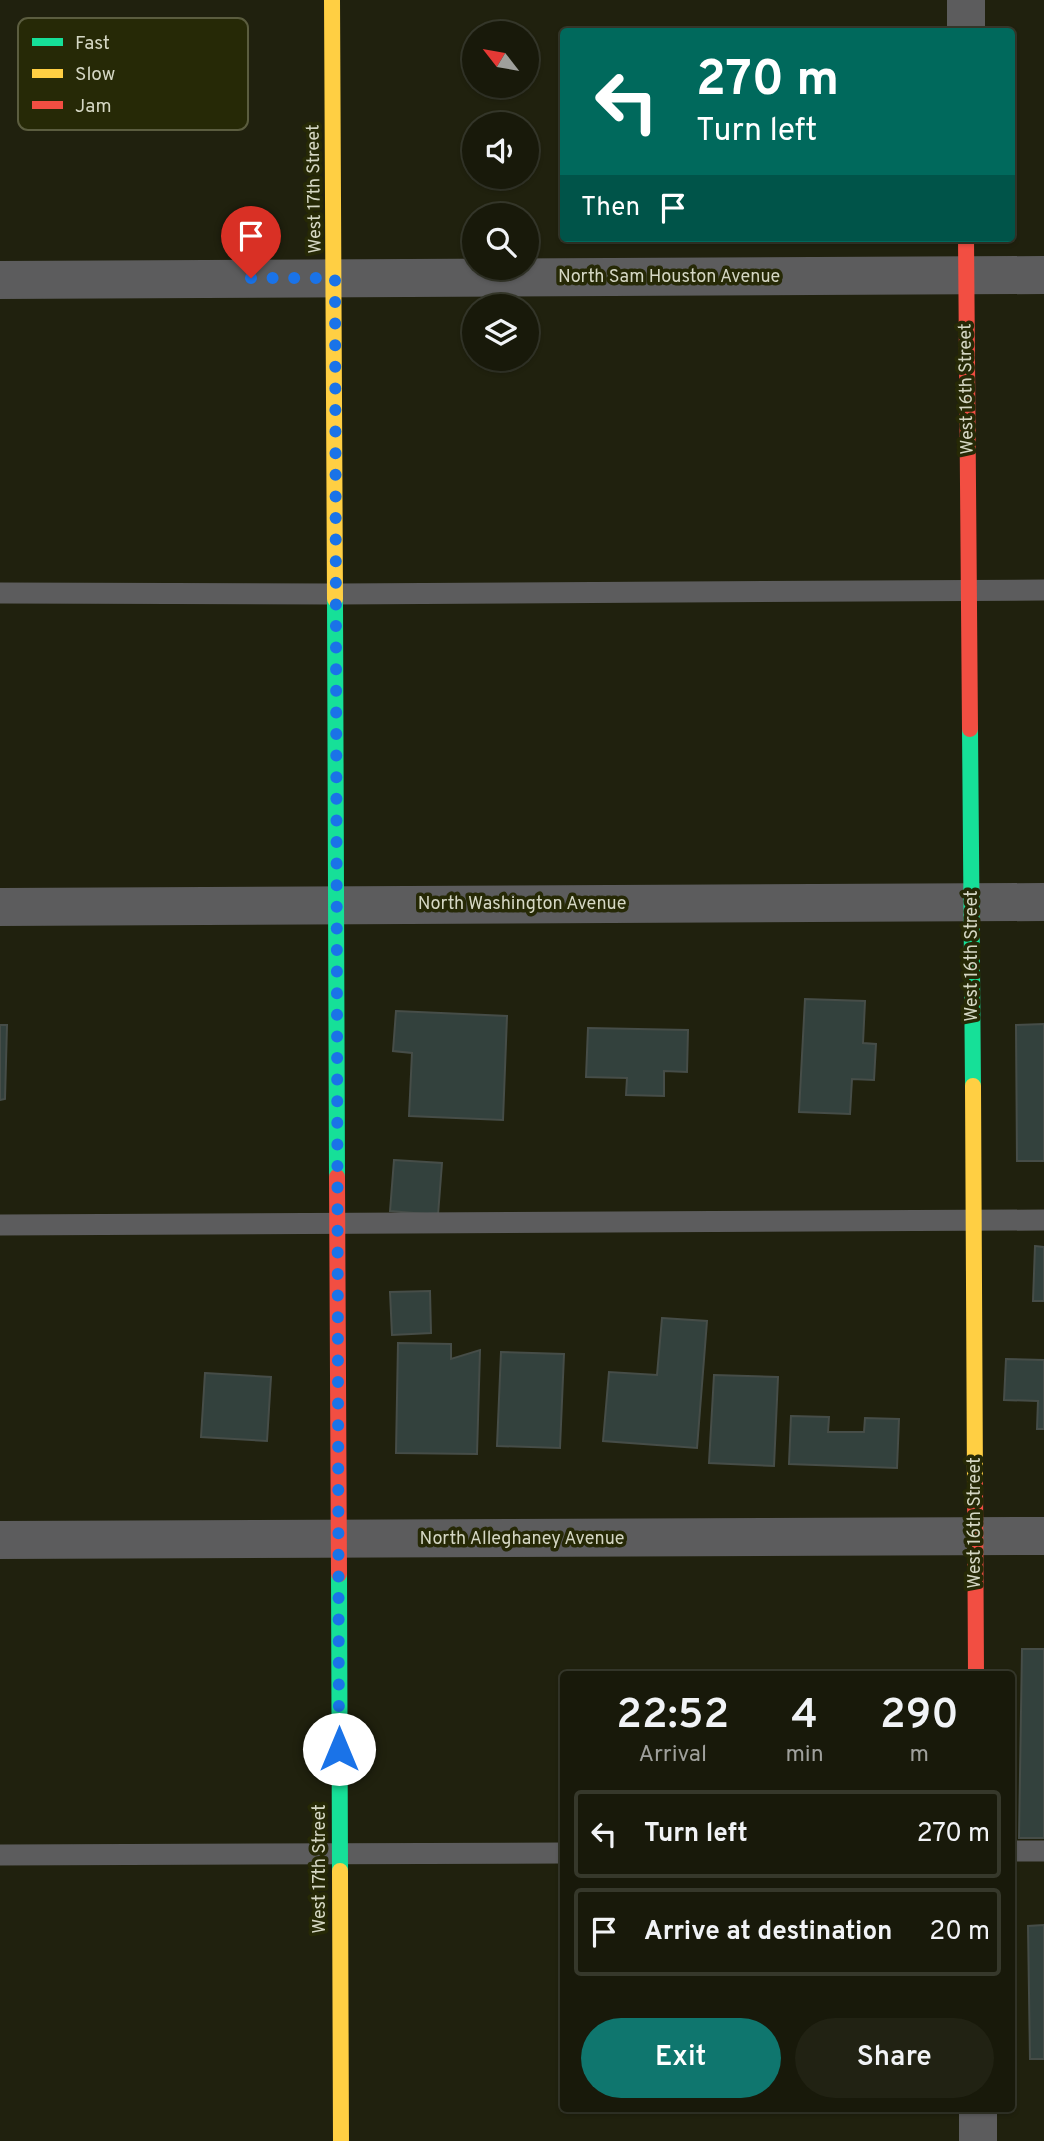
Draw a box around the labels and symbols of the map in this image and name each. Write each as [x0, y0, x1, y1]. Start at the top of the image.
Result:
legend [18, 18, 248, 130]
north arrow [462, 21, 539, 98]
text: Fast [75, 32, 110, 56]
text: Slow [75, 63, 115, 87]
text: Jam [75, 95, 112, 119]
street label: West 17th Street [302, 124, 328, 254]
pin [221, 206, 281, 278]
street label: North Sam Houston Avenue [558, 266, 780, 289]
street label: West 16th Street [954, 323, 980, 455]
street label: West 16th Street [961, 890, 984, 1022]
street label: North Washington Avenue [418, 893, 626, 916]
street label: West 16th Street [964, 1457, 987, 1589]
street label: North Alleghaney Avenue [420, 1528, 624, 1551]
position arrow [302, 1712, 376, 1786]
street label: West 17th Street [309, 1804, 332, 1934]

